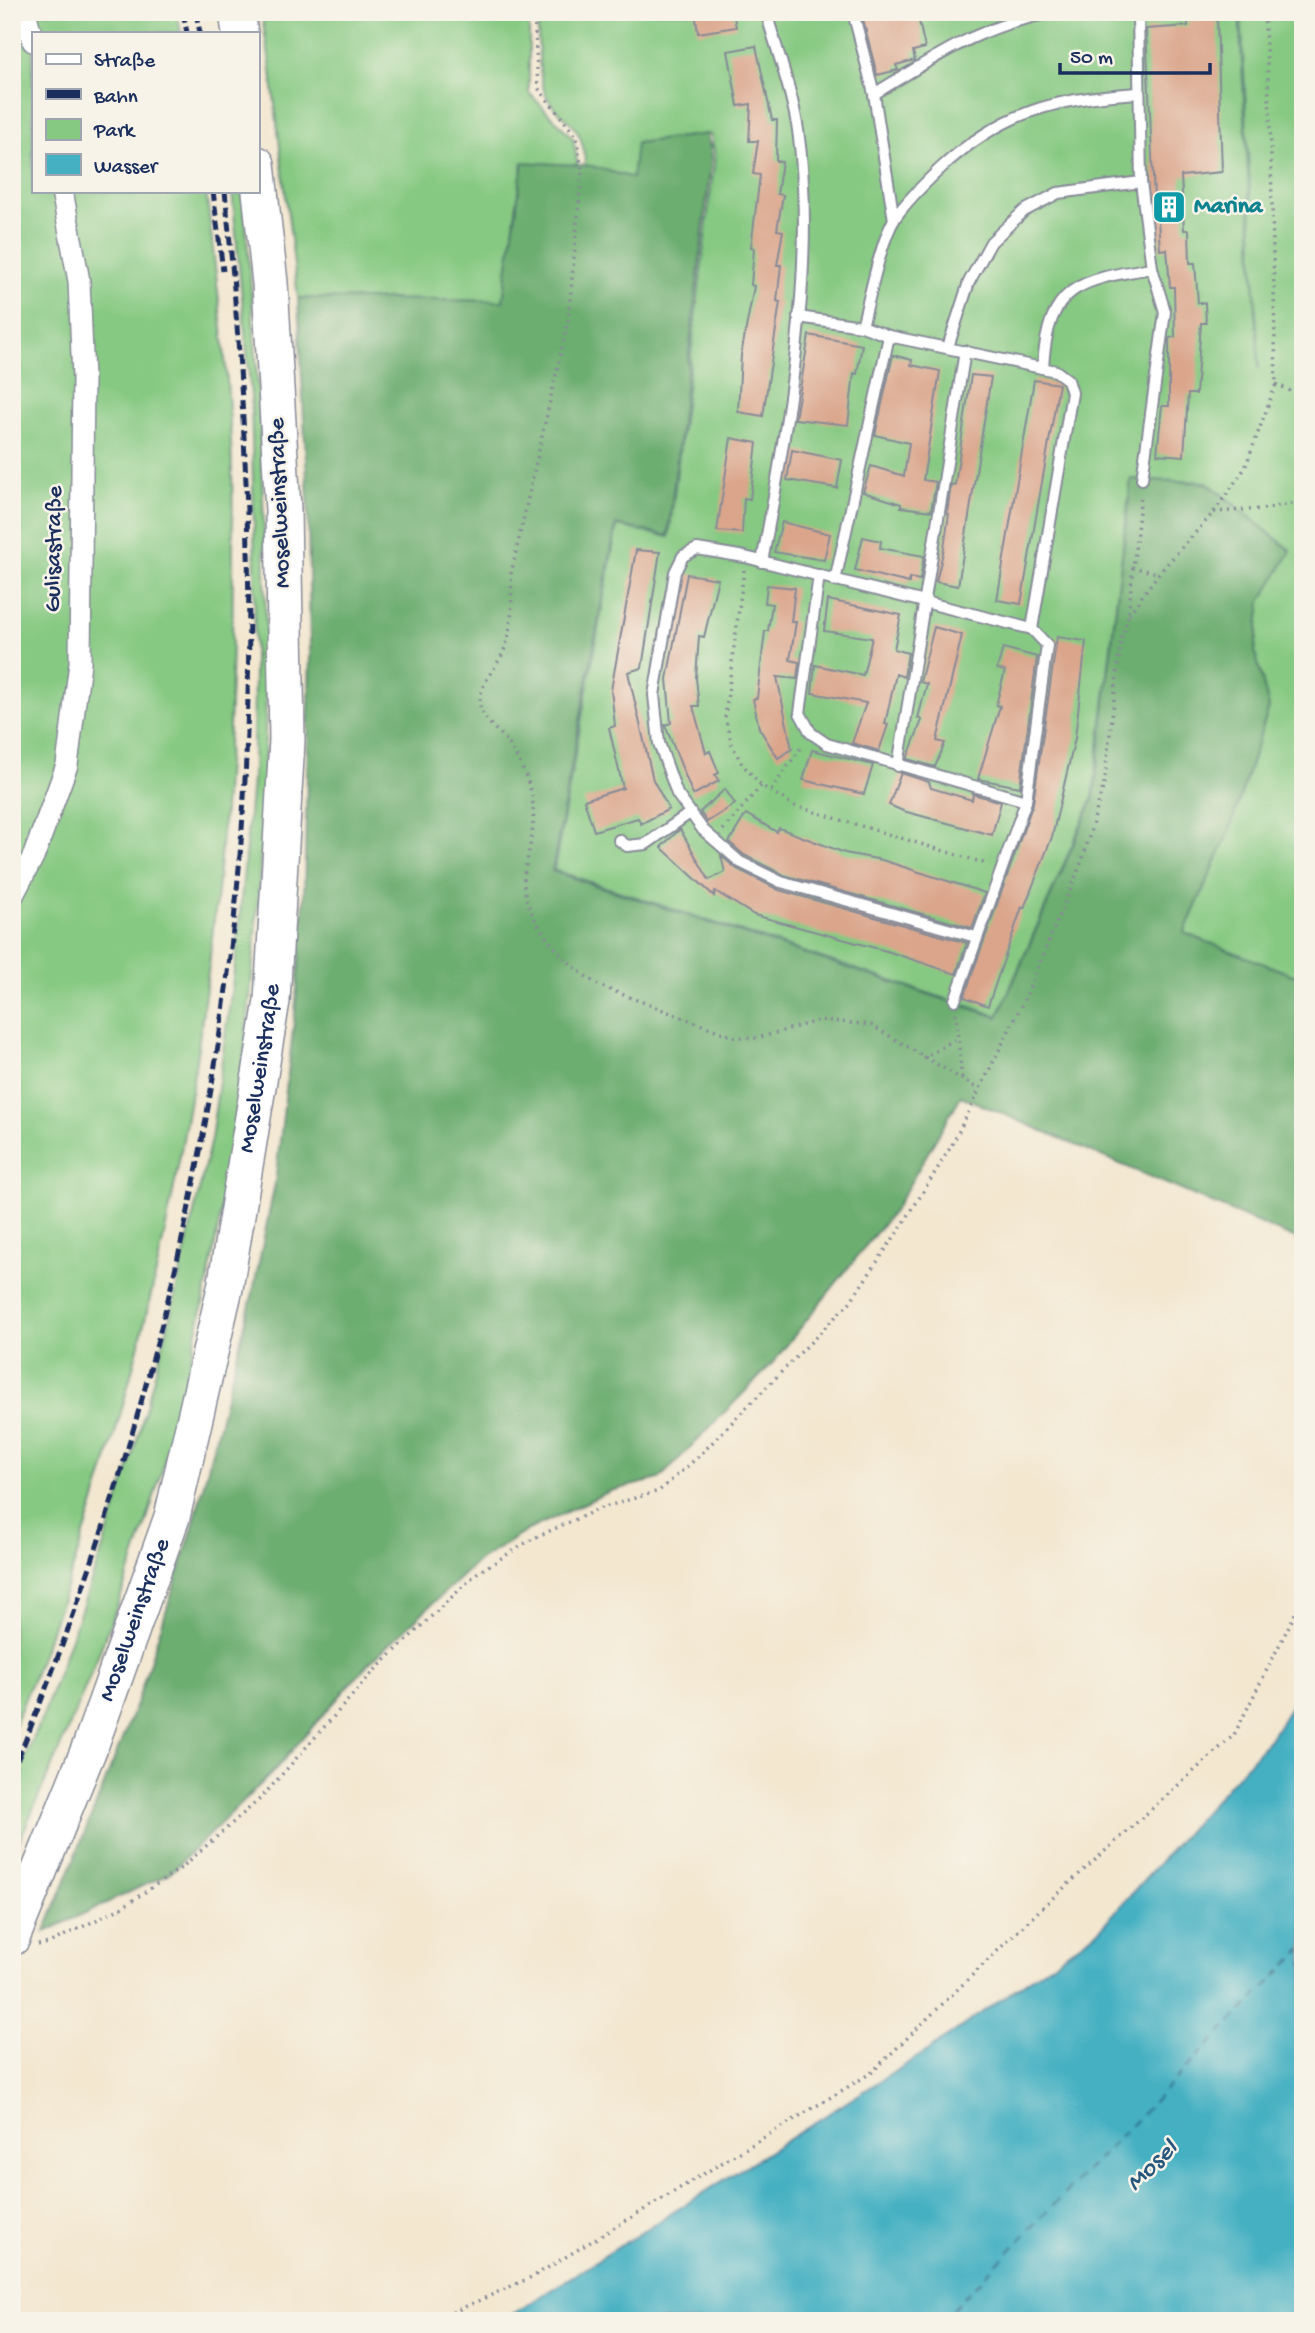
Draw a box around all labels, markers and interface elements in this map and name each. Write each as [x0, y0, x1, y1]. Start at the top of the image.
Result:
legend [32, 32, 259, 192]
scale bar [1060, 32, 1210, 76]
text: 50 m [1070, 47, 1113, 72]
text: Straße [94, 50, 156, 75]
text: Bahn [93, 86, 138, 111]
text: Park [93, 120, 137, 145]
text: Wasser [94, 156, 159, 181]
building icon: Marina [1150, 188, 1188, 226]
place label: Marina [1194, 193, 1264, 222]
street label: Moselweinstraße [264, 417, 298, 589]
street label: Gulisastraße [39, 485, 71, 612]
street label: Moselweinstraße [233, 983, 287, 1155]
street label: Moselweinstraße [93, 1534, 178, 1705]
water label: Mosel [1121, 2134, 1186, 2199]

